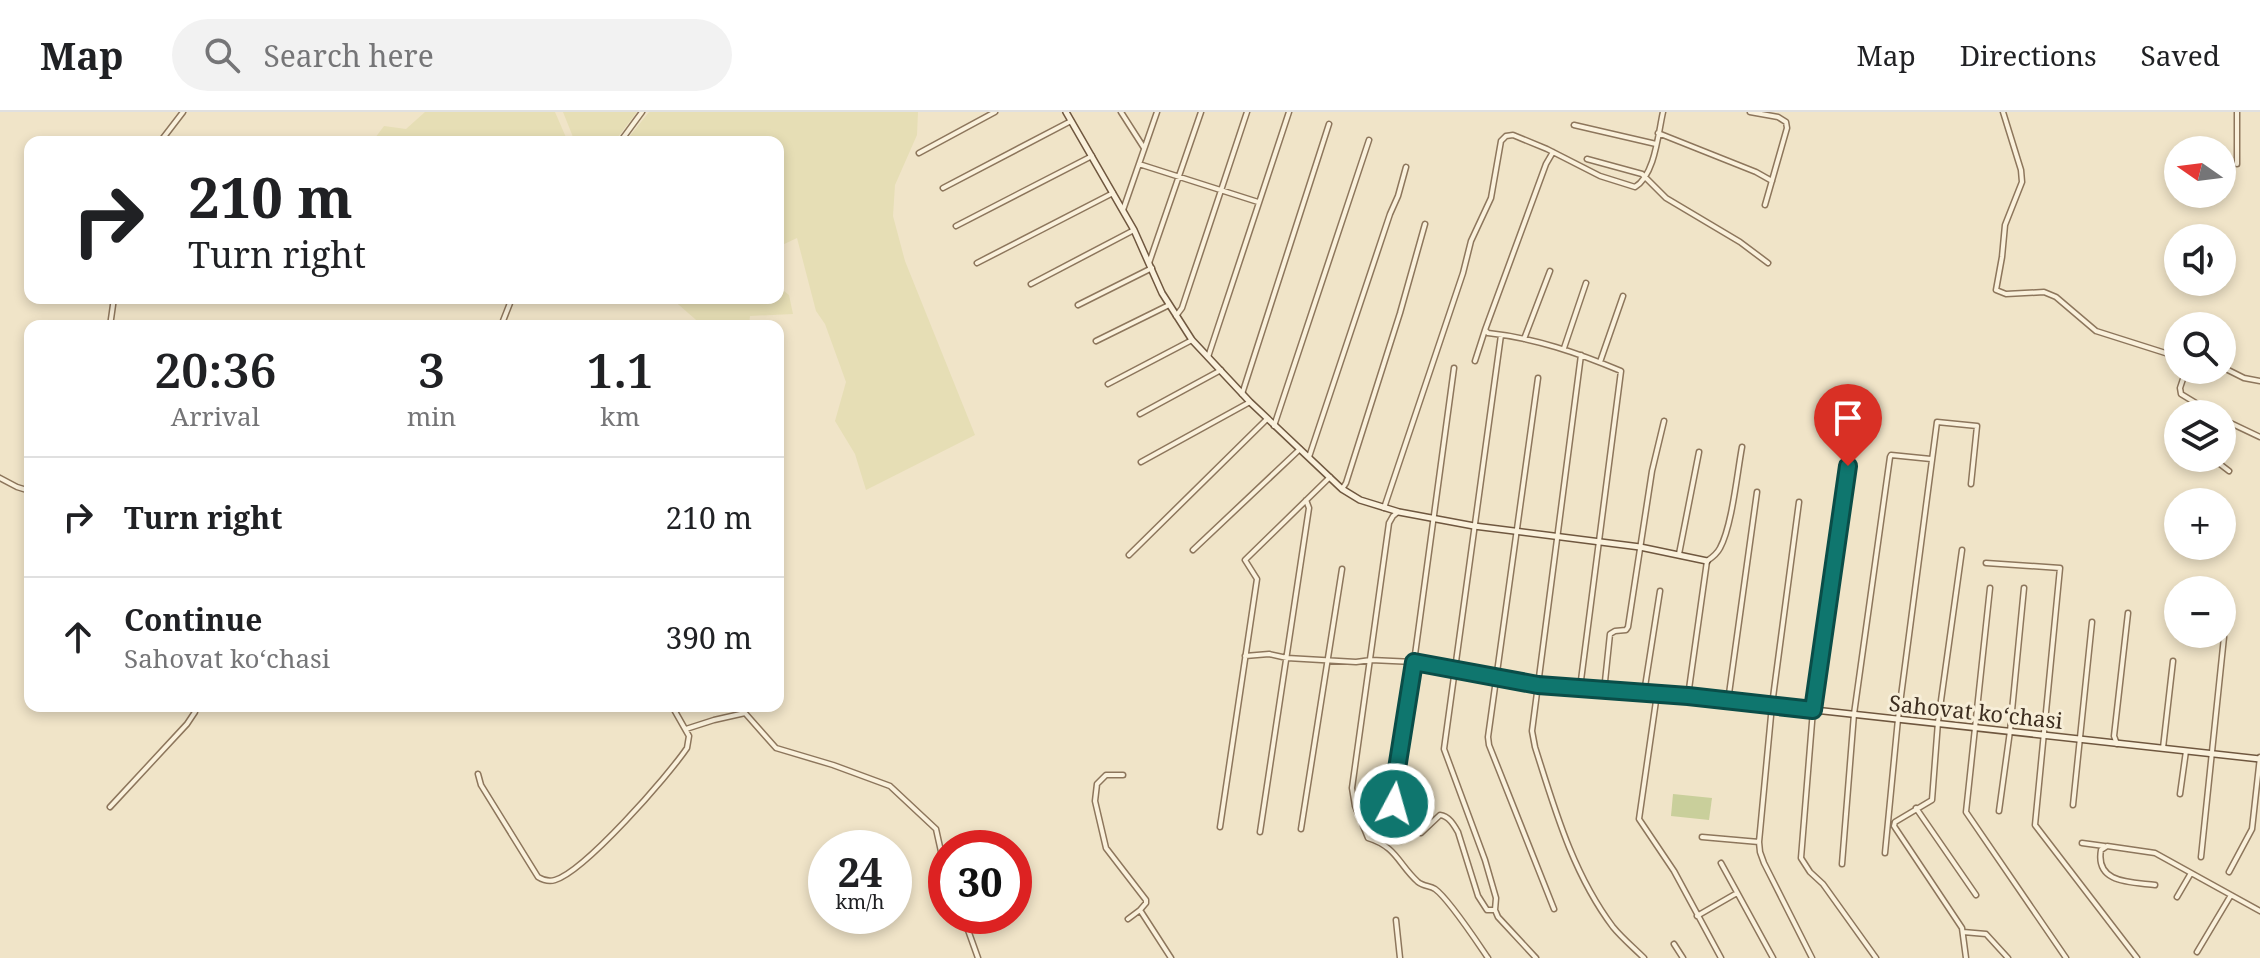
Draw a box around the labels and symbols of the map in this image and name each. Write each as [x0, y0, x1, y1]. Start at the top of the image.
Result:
north arrow [2164, 136, 2236, 208]
pin [1814, 384, 1882, 466]
street label: Sahovat koʻchasi [1888, 687, 2064, 735]
position arrow [1352, 762, 1436, 846]
speed limit sign: 30 [928, 830, 1032, 934]

